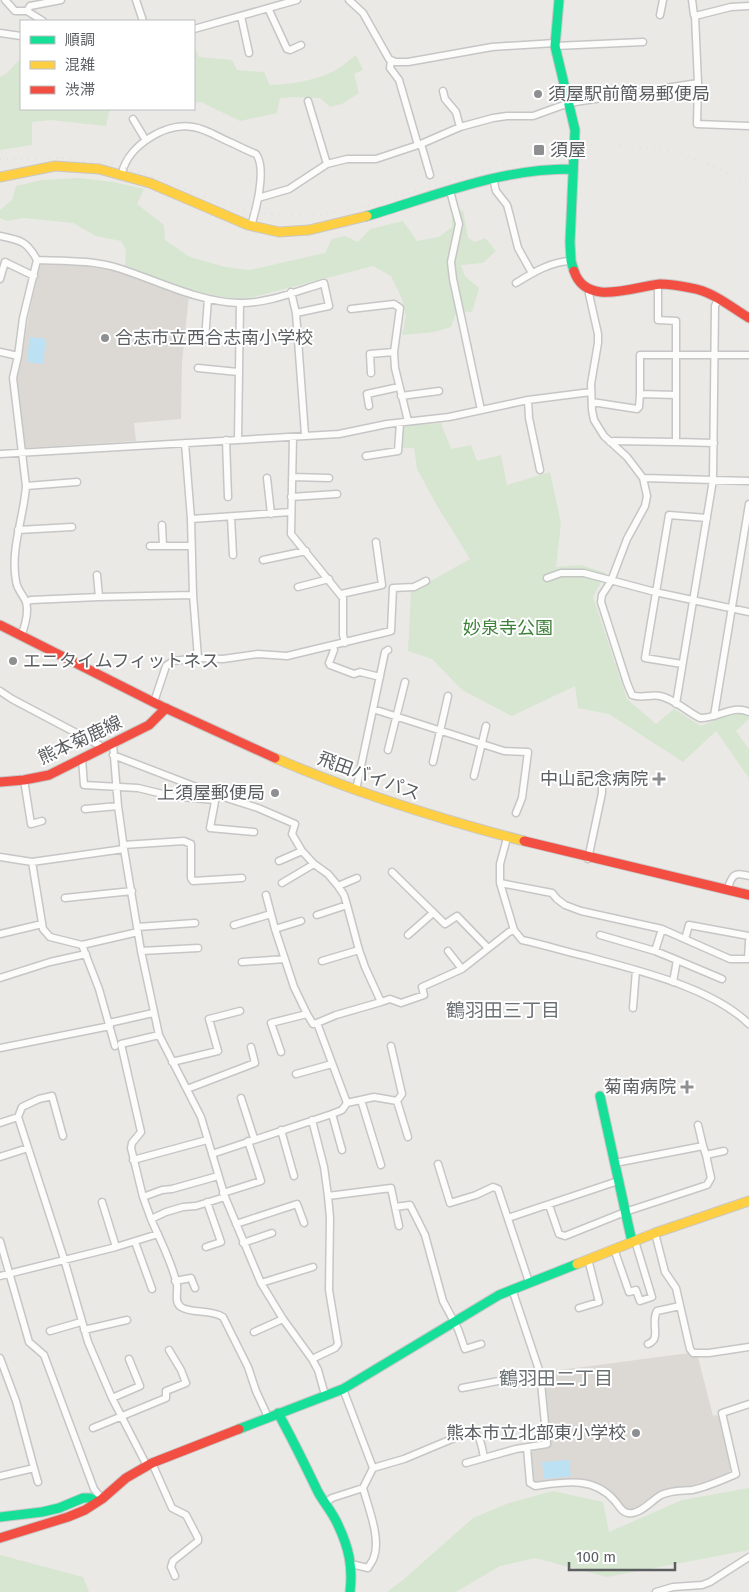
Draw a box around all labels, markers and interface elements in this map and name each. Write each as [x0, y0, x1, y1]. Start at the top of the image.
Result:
legend [20, 20, 195, 110]
text: 順調 [65, 31, 95, 49]
text: 混雑 [65, 56, 95, 74]
text: 渋滞 [65, 81, 95, 99]
place label: 須屋駅前簡易郵便局 [548, 83, 710, 105]
marker: 須屋駅前簡易郵便局 [532, 88, 544, 100]
place label: 須屋 [550, 139, 586, 161]
marker: 須屋 [532, 143, 546, 157]
place label: 合志市立西合志南小学校 [115, 327, 313, 349]
marker: 合志市立西合志南小学校 [99, 332, 111, 344]
park label: 妙泉寺公園 [463, 617, 553, 639]
place label: エニタイムフィットネス [23, 650, 219, 672]
marker: エニタイムフィットネス [7, 655, 19, 667]
street label: 熊本菊鹿線 [35, 711, 125, 769]
street label: 飛田バイパス [315, 747, 423, 805]
place label: 中山記念病院 [540, 768, 648, 790]
marker: 中山記念病院 [652, 772, 666, 786]
place label: 上須屋郵便局 [157, 782, 265, 804]
marker: 上須屋郵便局 [269, 787, 281, 799]
district label: 鶴羽田三丁目 [446, 999, 560, 1022]
place label: 菊南病院 [604, 1076, 676, 1098]
marker: 菊南病院 [680, 1080, 694, 1094]
district label: 鶴羽田二丁目 [499, 1367, 613, 1390]
place label: 熊本市立北部東小学校 [446, 1422, 626, 1444]
marker: 熊本市立北部東小学校 [630, 1427, 642, 1439]
scale bar [569, 1540, 675, 1572]
text: 100 m [576, 1548, 616, 1566]

